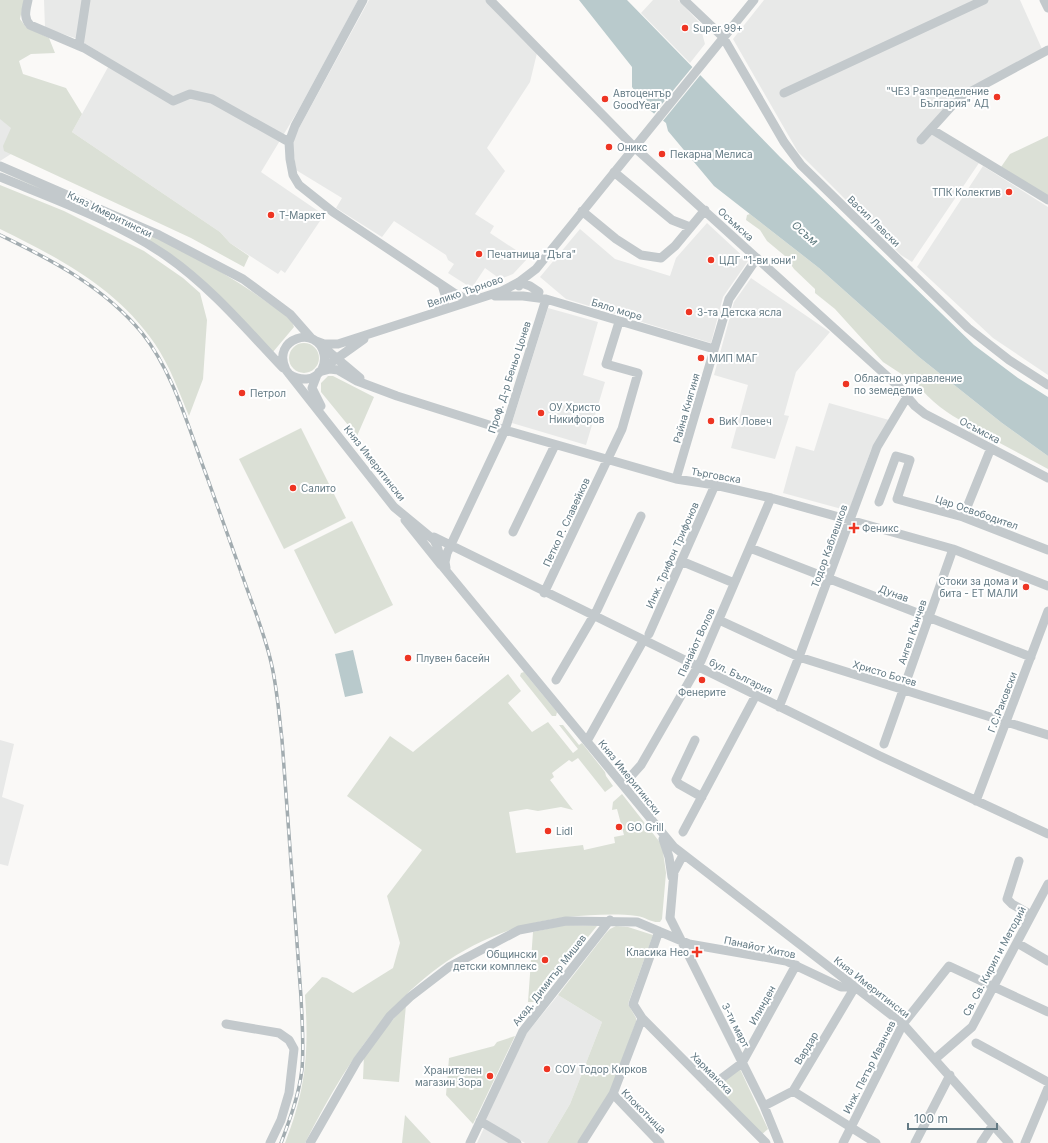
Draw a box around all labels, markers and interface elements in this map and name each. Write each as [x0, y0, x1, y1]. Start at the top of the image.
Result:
place label: Super 99+ [693, 22, 743, 34]
marker: Super 99+ [680, 23, 690, 33]
place label: "ЧЕЗ Разпределение България" АД [886, 85, 989, 109]
place label: Автоцентър GoodYear [613, 87, 671, 111]
marker: "ЧЕЗ Разпределение България" АД [992, 92, 1002, 102]
marker: Автоцентър GoodYear [600, 94, 610, 104]
place label: Оникс [617, 141, 648, 153]
marker: Оникс [604, 142, 614, 152]
place label: Пекарна Мелиса [670, 148, 753, 160]
marker: Пекарна Мелиса [657, 149, 667, 159]
place label: ТПК Колектив [932, 186, 1001, 198]
marker: ТПК Колектив [1004, 187, 1014, 197]
street label: Княз Имеритински [66, 188, 154, 240]
street label: Васил Левски [845, 193, 903, 249]
street label: Осъмска [716, 205, 756, 243]
place label: Т-Маркет [279, 209, 326, 221]
marker: Т-Маркет [266, 210, 276, 220]
water label: Осъм [789, 218, 821, 249]
place label: Печатница "Дъга" [487, 248, 576, 260]
marker: Печатница "Дъга" [474, 249, 484, 259]
place label: ЦДГ "1-ви юни" [719, 254, 796, 266]
marker: ЦДГ "1-ви юни" [706, 255, 716, 265]
street label: Велико Търново [425, 272, 505, 310]
street label: Бяло море [590, 296, 644, 322]
place label: 3-та Детска ясла [697, 306, 782, 318]
marker: 3-та Детска ясла [684, 307, 694, 317]
street label: Проф. Д-р Беньо Цонев [485, 319, 533, 435]
place label: МИП МАГ [709, 352, 758, 364]
marker: МИП МАГ [696, 353, 706, 363]
street label: Райна Княгиня [670, 372, 702, 444]
place label: Областно управление по земеделие [854, 372, 963, 396]
marker: Областно управление по земеделие [841, 379, 851, 389]
place label: Петрол [250, 387, 286, 399]
marker: Петрол [237, 388, 247, 398]
place label: ОУ Христо Никифоров [549, 401, 605, 425]
marker: ОУ Христо Никифоров [536, 408, 546, 418]
street label: Осъмска [958, 414, 1002, 446]
place label: ВиК Ловеч [719, 415, 772, 427]
marker: ВиК Ловеч [706, 416, 716, 426]
street label: Княз Имеритински [342, 423, 408, 503]
street label: Търговска [690, 465, 742, 485]
street label: Петко Р. Славейков [540, 475, 592, 568]
place label: Салито [301, 482, 336, 494]
marker: Салито [288, 483, 298, 493]
street label: Цар Освободител [934, 492, 1020, 532]
street label: Инж. Трифон Трифонов [643, 500, 701, 610]
street label: Тодор Каблешков [808, 502, 850, 589]
place label: Феникс [862, 522, 899, 534]
marker: Феникс [849, 523, 859, 533]
place label: Стоки за дома и бита - ЕТ МАЛИ [938, 575, 1018, 599]
street label: Дунав [877, 582, 911, 604]
marker: Стоки за дома и бита - ЕТ МАЛИ [1021, 582, 1031, 592]
street label: Ангел Кънчев [895, 598, 929, 666]
street label: Панайот Волов [675, 606, 717, 678]
place label: Плувен басейн [416, 652, 490, 664]
marker: Плувен басейн [403, 653, 413, 663]
street label: бул. България [707, 656, 775, 696]
street label: Христо Ботев [852, 658, 919, 689]
street label: Г.С.Раковски [985, 670, 1019, 734]
marker: Фенерите [697, 675, 707, 685]
place label: Фенерите [678, 686, 726, 698]
street label: Княз Имеритински [596, 737, 664, 817]
place label: GO Grill [627, 821, 664, 833]
marker: GO Grill [614, 822, 624, 832]
place label: Lidl [556, 825, 573, 837]
marker: Lidl [543, 826, 553, 836]
street label: Св. Св. Кирил и Методий [960, 904, 1028, 1018]
street label: Акад. Димитър Мишев [510, 932, 589, 1028]
street label: Панайот Хитов [723, 934, 797, 961]
place label: Класика Нео [626, 946, 689, 958]
marker: Класика Нео [692, 947, 702, 957]
place label: Общински детски комплекс [453, 948, 537, 972]
street label: Княз Имеритински [832, 954, 912, 1020]
marker: Общински детски комплекс [540, 955, 550, 965]
street label: Илинден [746, 983, 778, 1027]
street label: 3-ти март [720, 1001, 752, 1050]
street label: Инж. Петър Иванчев [840, 1018, 898, 1115]
street label: Вардар [792, 1029, 820, 1067]
street label: Харманска [689, 1050, 735, 1096]
place label: СОУ Тодор Кирков [555, 1063, 648, 1075]
place label: Хранителен магазин Зора [415, 1064, 482, 1088]
marker: СОУ Тодор Кирков [542, 1064, 552, 1074]
marker: Хранителен магазин Зора [485, 1071, 495, 1081]
street label: Клокотница [619, 1086, 669, 1136]
scale bar [908, 1105, 997, 1131]
text: 100 m [914, 1111, 948, 1126]

